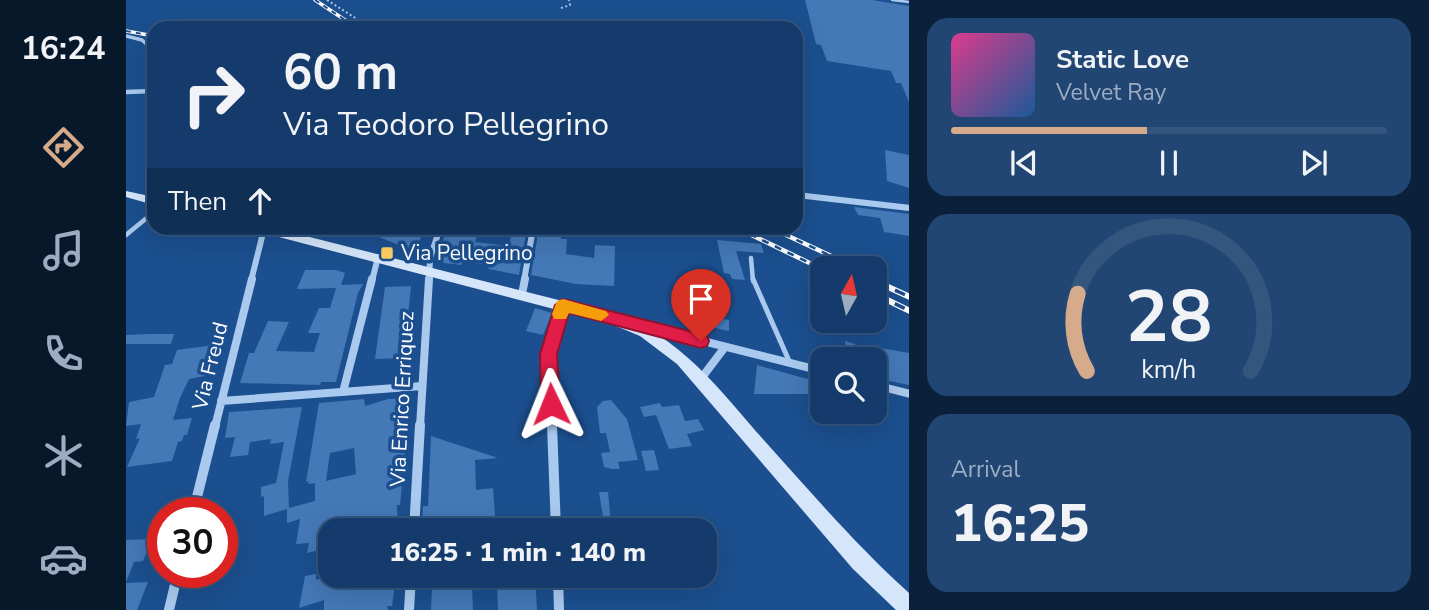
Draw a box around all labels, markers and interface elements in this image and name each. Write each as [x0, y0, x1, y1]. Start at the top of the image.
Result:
text: 16:24 [21, 27, 105, 70]
text: 60 m [283, 39, 398, 106]
text: Static Love [1056, 42, 1189, 77]
icon: right [168, 49, 259, 140]
text: Velvet Ray [1056, 77, 1166, 108]
text: Via Teodoro Pellegrino [283, 103, 609, 146]
icon: directions [39, 123, 88, 172]
icon: previous [1005, 144, 1043, 182]
icon: pause [1150, 144, 1188, 182]
icon: next [1295, 144, 1333, 182]
icon: ahead [241, 182, 279, 220]
text: Then [168, 184, 227, 219]
icon: music [39, 226, 88, 275]
place label: Via Pellegrino [400, 239, 533, 267]
marker: Via Pellegrino [379, 245, 395, 261]
north arrow [810, 256, 887, 332]
map controls [810, 256, 887, 424]
text: 28 [1125, 267, 1213, 367]
pin [671, 269, 731, 341]
icon: arrive [682, 280, 720, 318]
street label: Via Enrico Erriquez [383, 310, 421, 489]
street label: Via Freud [185, 319, 234, 414]
icon: phone [39, 329, 88, 378]
button: search [810, 347, 887, 424]
text: km/h [1141, 353, 1197, 387]
position arrow [514, 367, 588, 441]
icon: climate [39, 431, 88, 480]
text: Arrival [951, 454, 1020, 485]
text: 16:25 [951, 488, 1089, 559]
speed limit sign: 30 [147, 497, 238, 588]
icon: car [39, 534, 88, 583]
text: 16:25 · 1 min · 140 m [389, 535, 646, 570]

